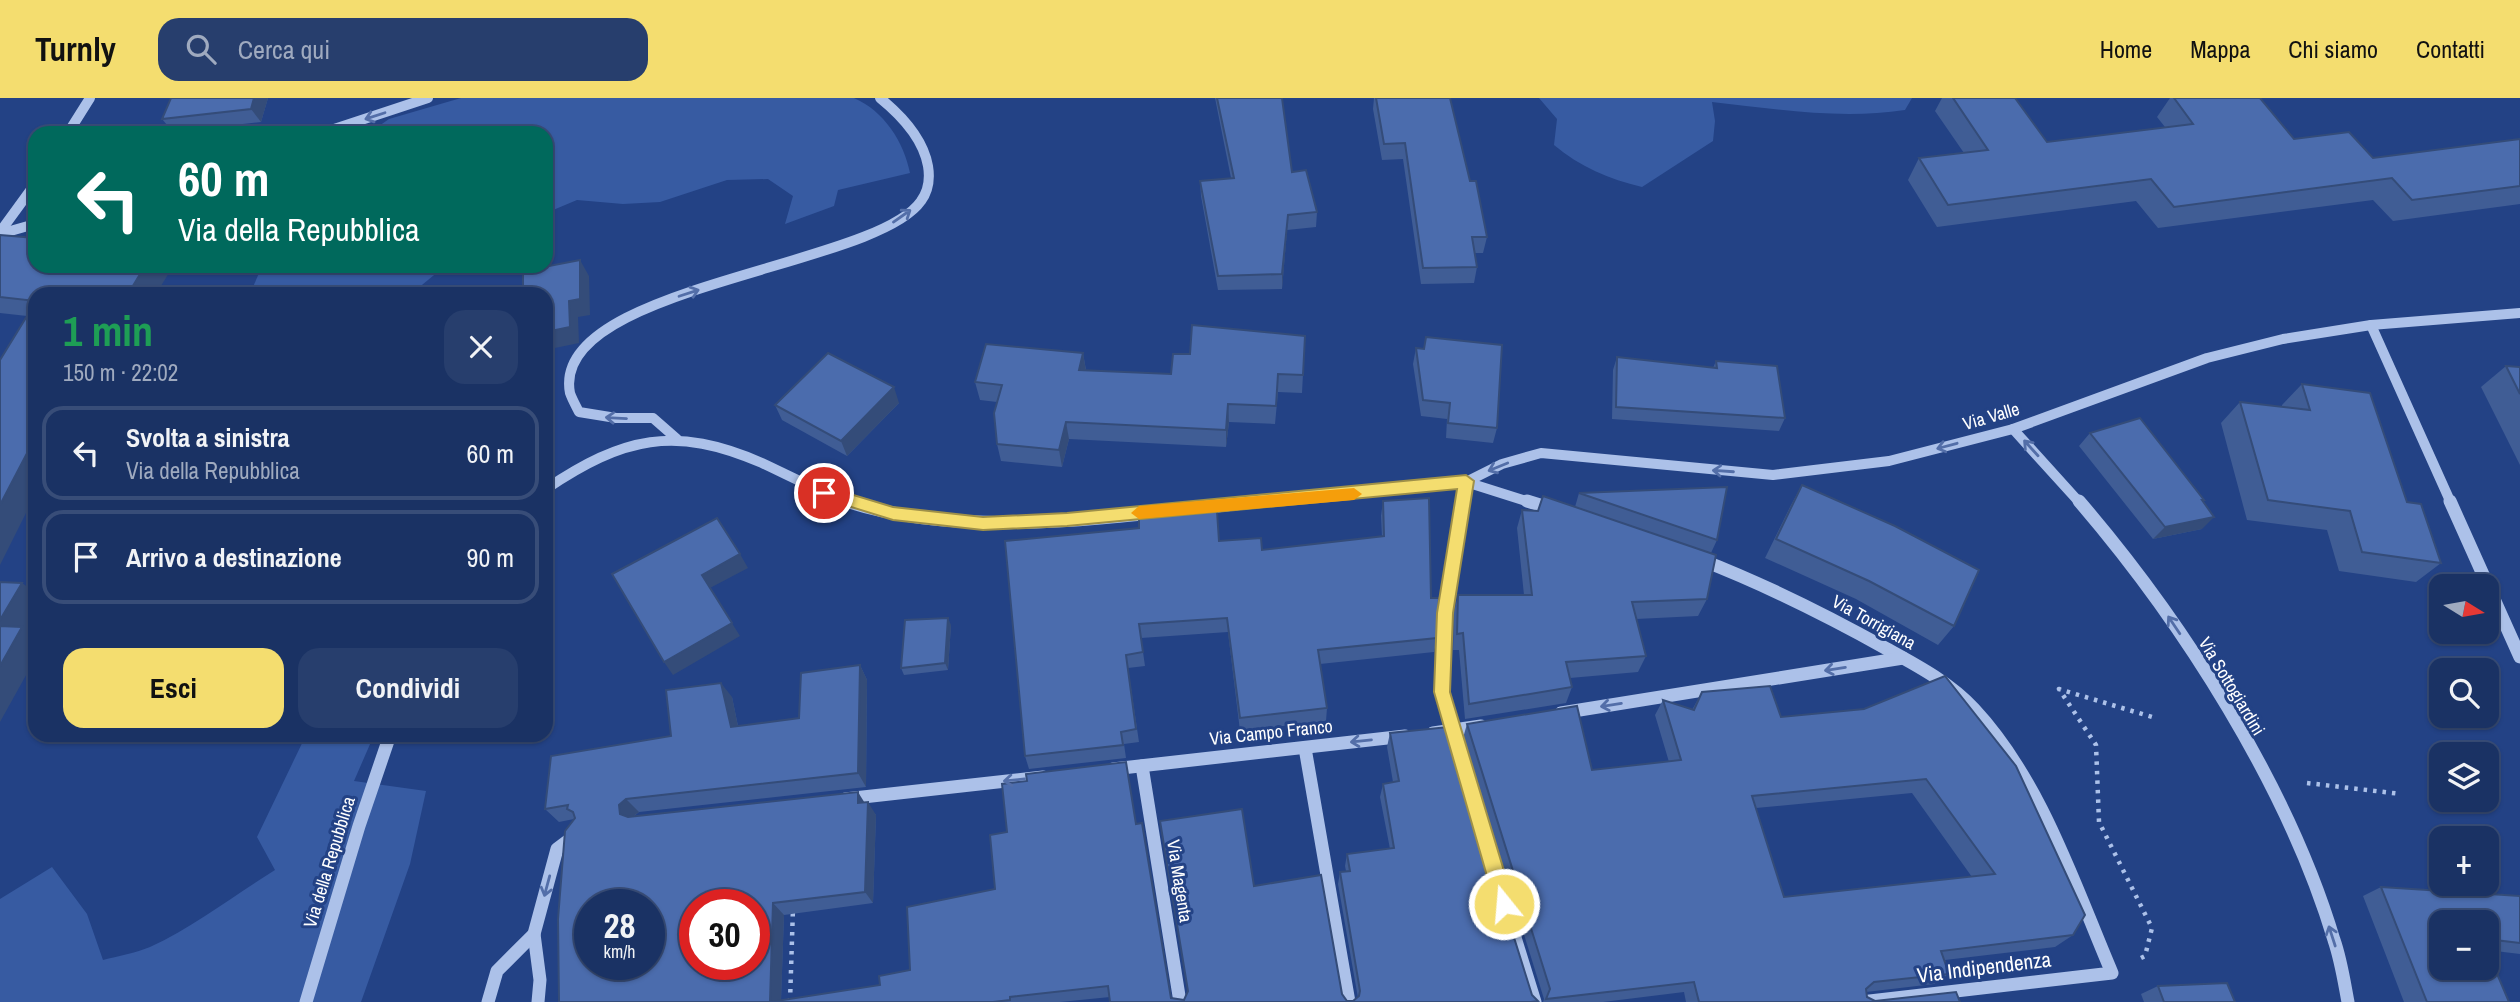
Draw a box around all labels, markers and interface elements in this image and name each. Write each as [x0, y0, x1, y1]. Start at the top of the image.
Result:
search box [158, 18, 648, 81]
text: Turnly [35, 27, 116, 71]
icon: search [182, 30, 220, 68]
text: Cerca qui [238, 32, 330, 67]
text: Home [2100, 33, 2152, 65]
text: Mappa [2190, 33, 2250, 65]
text: Chi siamo [2288, 33, 2378, 65]
text: Contatti [2416, 33, 2485, 65]
one-way arrow [365, 110, 387, 123]
text: 60 m [178, 145, 270, 211]
icon: left [63, 154, 154, 245]
text: Via della Repubblica [178, 208, 420, 251]
one-way arrow [892, 209, 911, 223]
one-way arrow [677, 286, 699, 298]
text: 1 min [63, 303, 153, 359]
button: close [444, 310, 518, 384]
text: 150 m · 22:02 [63, 357, 178, 388]
street label: Via Valle [1960, 396, 2022, 436]
one-way arrow [605, 411, 628, 424]
text: Svolta a sinistra [126, 420, 290, 455]
icon: left [67, 434, 105, 472]
text: 60 m [467, 436, 514, 471]
one-way arrow [2023, 439, 2039, 457]
one-way arrow [1937, 440, 1959, 453]
text: Via della Repubblica [126, 455, 300, 486]
one-way arrow [1488, 461, 1510, 474]
pin [794, 463, 854, 523]
one-way arrow [1712, 464, 1735, 477]
icon: arrive [805, 474, 843, 512]
icon: arrive [67, 538, 105, 576]
text: Arrivo a destinazione [126, 540, 342, 575]
text: 90 m [467, 540, 514, 575]
north arrow [2429, 574, 2499, 644]
map controls [2429, 574, 2499, 980]
street label: Via Torrigiana [1828, 589, 1920, 655]
one-way arrow [2167, 616, 2181, 635]
street label: Via Sottogiardini [2193, 632, 2271, 740]
button: Esci [63, 648, 284, 728]
button: Condividi [298, 648, 518, 728]
button: search [2429, 658, 2499, 728]
one-way arrow [1824, 663, 1847, 676]
one-way arrow [1600, 699, 1623, 712]
street label: Via Campo Franco [1208, 713, 1334, 751]
one-way arrow [1351, 735, 1373, 748]
button: layers [2429, 742, 2499, 812]
one-way arrow [1003, 774, 1025, 787]
street label: Via della Repubblica [297, 793, 361, 931]
button: + [2429, 826, 2499, 896]
street label: Via Magenta [1161, 838, 1199, 924]
position arrow [1467, 867, 1541, 941]
one-way arrow [539, 875, 552, 897]
speed limit sign: 30 [679, 889, 770, 980]
text: 28 [604, 902, 635, 949]
button: − [2429, 910, 2499, 980]
one-way arrow [2325, 925, 2337, 947]
text: km/h [604, 939, 636, 964]
street label: Via Indipendenza [1915, 944, 2053, 990]

